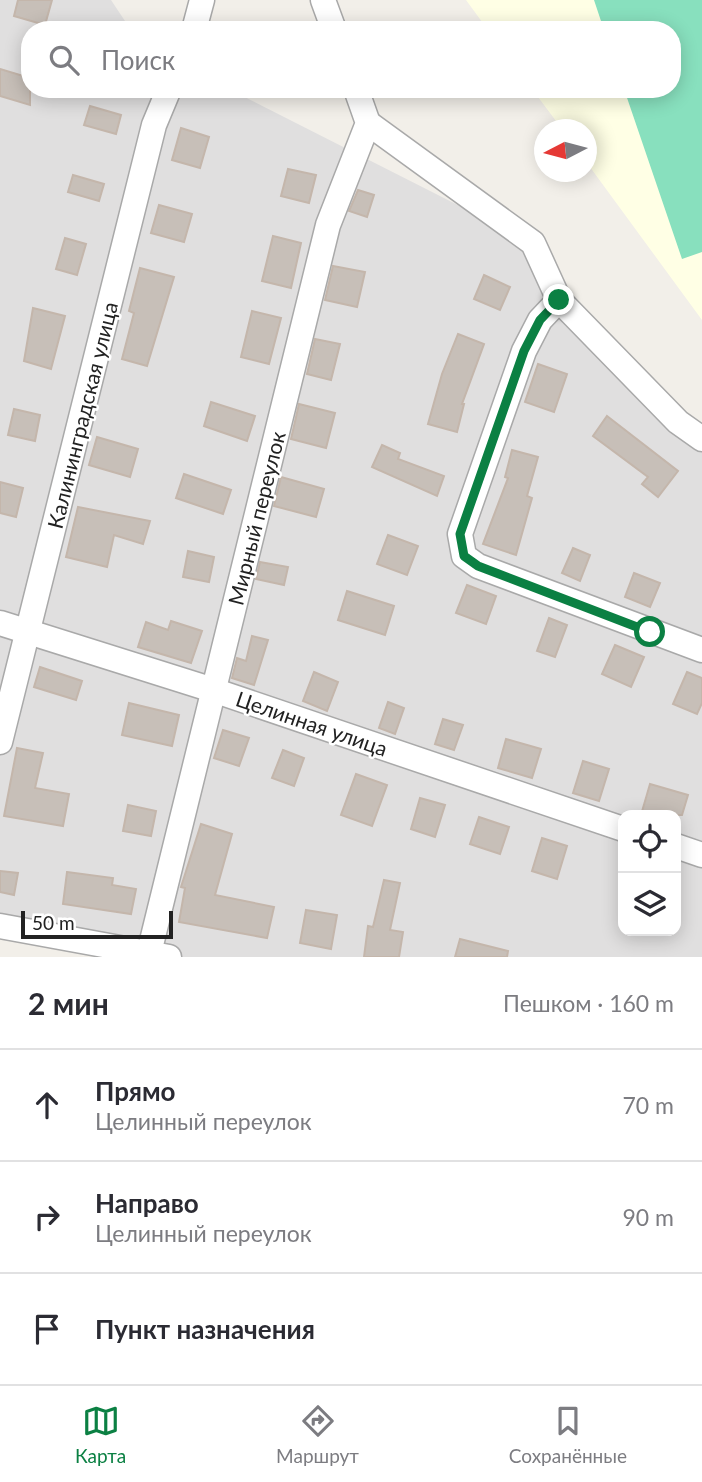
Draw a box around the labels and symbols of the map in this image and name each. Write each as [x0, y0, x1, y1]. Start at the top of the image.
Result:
north arrow [534, 119, 597, 182]
route end [543, 284, 574, 315]
street label: Калининградская улица [42, 299, 122, 531]
street label: Мирный переулок [222, 428, 290, 607]
route start [634, 616, 665, 647]
street label: Целинная улица [233, 685, 391, 761]
scale bar [21, 908, 173, 940]

